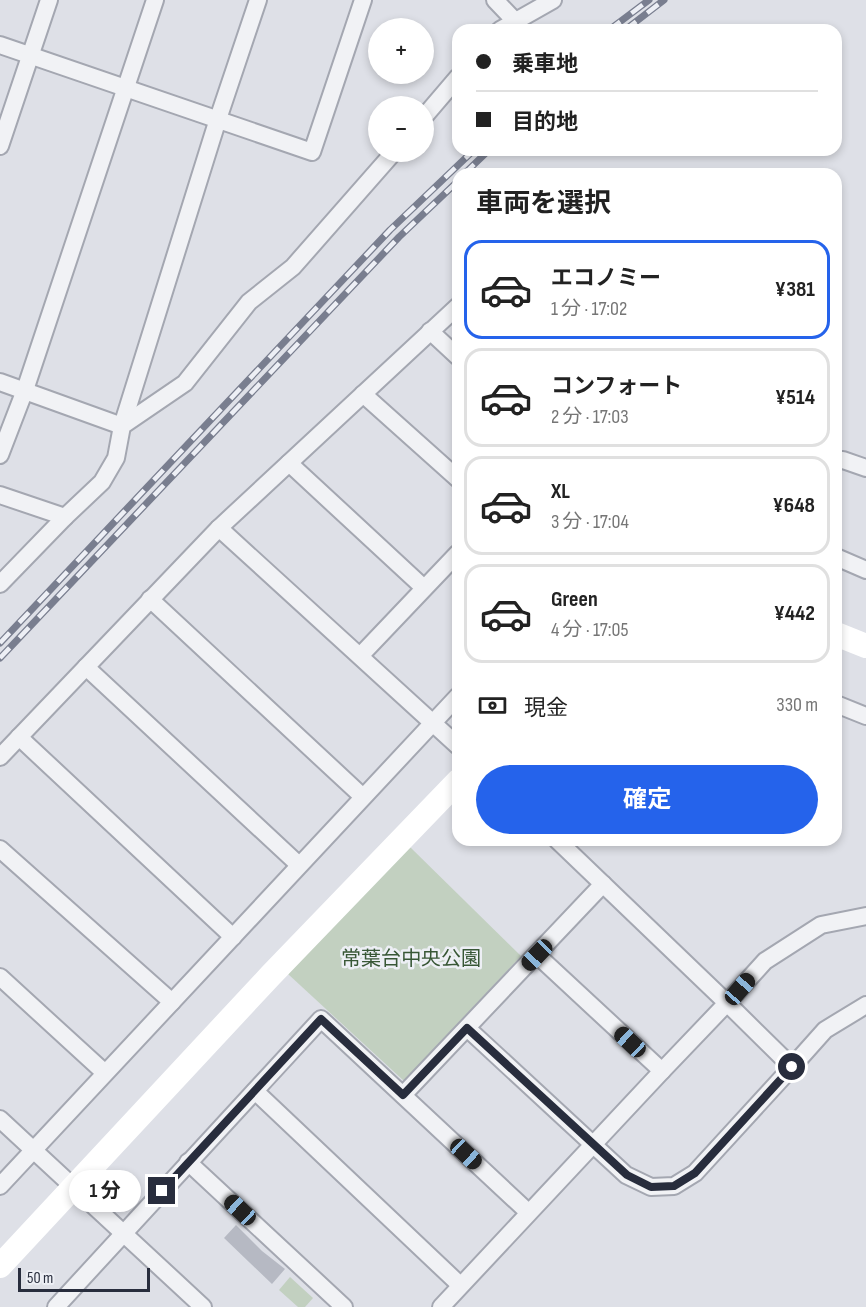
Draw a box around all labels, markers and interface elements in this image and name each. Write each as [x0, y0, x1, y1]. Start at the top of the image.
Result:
map controls [368, 18, 434, 162]
button: + [368, 18, 434, 84]
text: 乗車地 [512, 51, 578, 78]
button: − [368, 96, 434, 162]
text: 目的地 [512, 109, 578, 136]
text: 車両を選択 [476, 188, 611, 220]
icon: car [479, 263, 533, 317]
text: エコノミー [551, 265, 661, 292]
text: ¥381 [775, 276, 815, 303]
text: 1 分 · 17:02 [551, 297, 627, 321]
icon: car [479, 371, 533, 425]
text: コンフォート [551, 373, 682, 400]
text: ¥514 [775, 384, 815, 411]
text: 2 分 · 17:03 [551, 405, 629, 429]
text: XL [551, 478, 570, 505]
icon: car [479, 479, 533, 533]
text: ¥648 [773, 492, 815, 519]
text: 3 分 · 17:04 [551, 510, 629, 534]
text: Green [551, 586, 598, 613]
icon: car [479, 587, 533, 641]
text: ¥442 [774, 600, 815, 627]
text: 4 分 · 17:05 [551, 618, 628, 642]
icon: cash [476, 689, 509, 722]
text: 330 m [776, 693, 818, 717]
text: 現金 [524, 695, 568, 722]
button: 確定 [476, 765, 818, 834]
car [518, 936, 556, 974]
park label: 常葉台中央公園 [341, 947, 481, 971]
car [721, 970, 759, 1008]
car [611, 1023, 649, 1061]
route start [778, 1053, 805, 1080]
car [447, 1135, 485, 1173]
callout: 1 分 [69, 1170, 141, 1212]
route end [148, 1177, 175, 1204]
text: 1 分 [90, 1179, 120, 1203]
car [221, 1191, 259, 1229]
scale bar [18, 1265, 150, 1292]
text: 50 m [27, 1269, 53, 1288]

